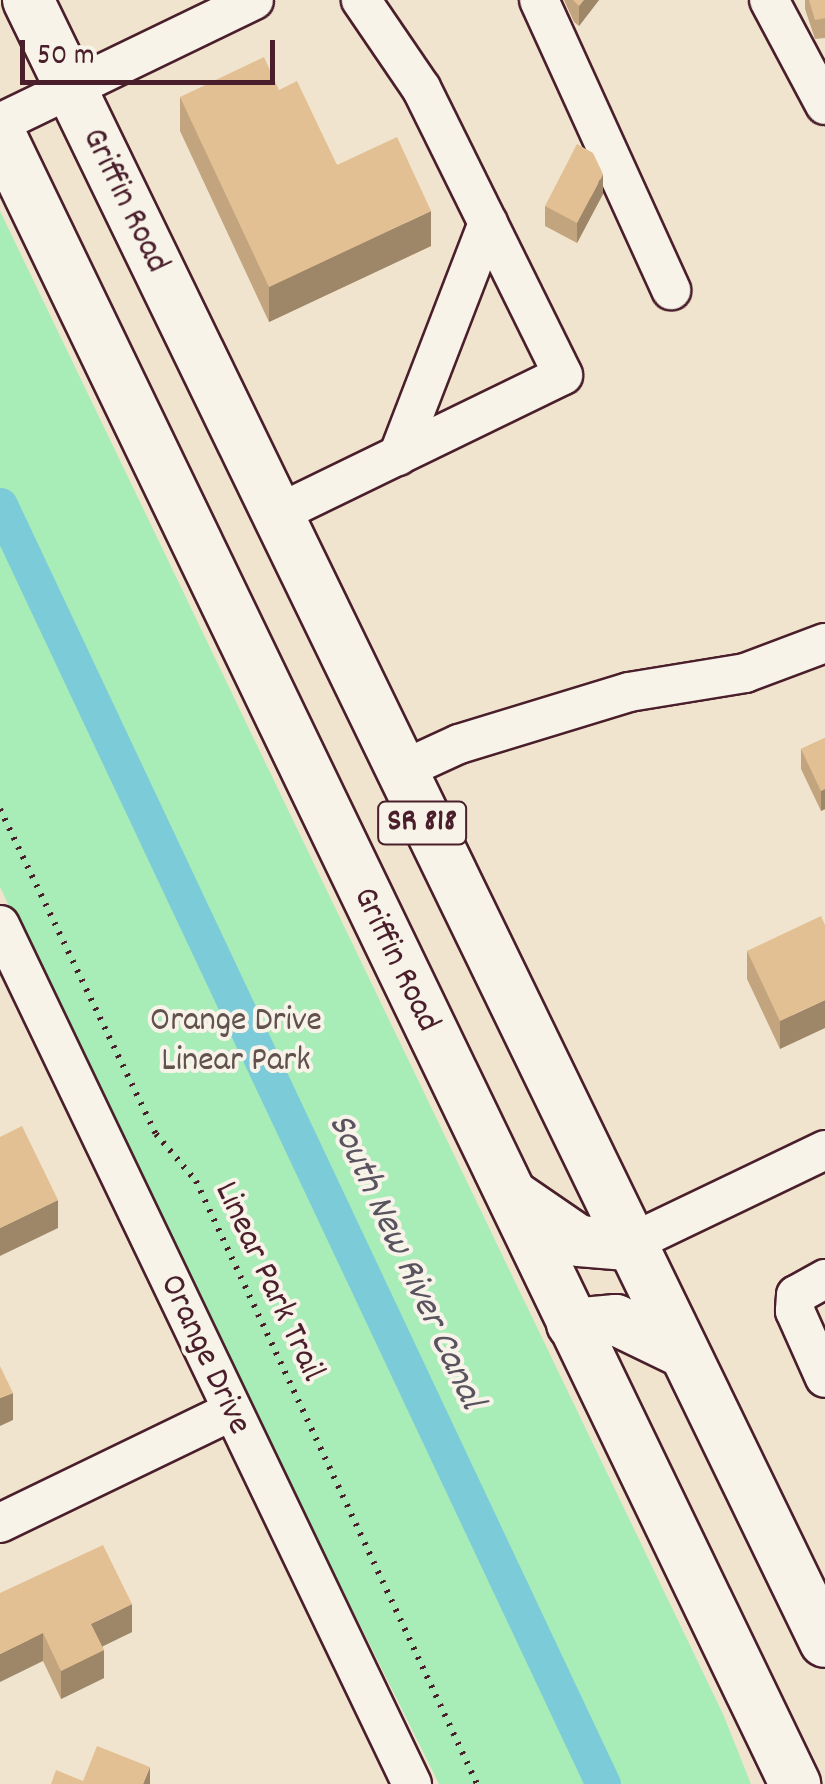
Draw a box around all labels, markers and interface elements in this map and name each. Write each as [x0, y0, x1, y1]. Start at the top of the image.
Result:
scale bar [25, 20, 280, 82]
text: 50 m [37, 36, 95, 79]
street label: Griffin Road [71, 122, 177, 280]
road number: SR 818 [377, 796, 467, 850]
street label: Griffin Road [342, 881, 448, 1039]
park label: Orange Drive Linear Park [150, 1001, 322, 1083]
water label: South New River Canal [316, 1107, 492, 1417]
street label: Linear Park Trail [203, 1175, 333, 1389]
street label: Orange Drive [149, 1268, 259, 1442]

